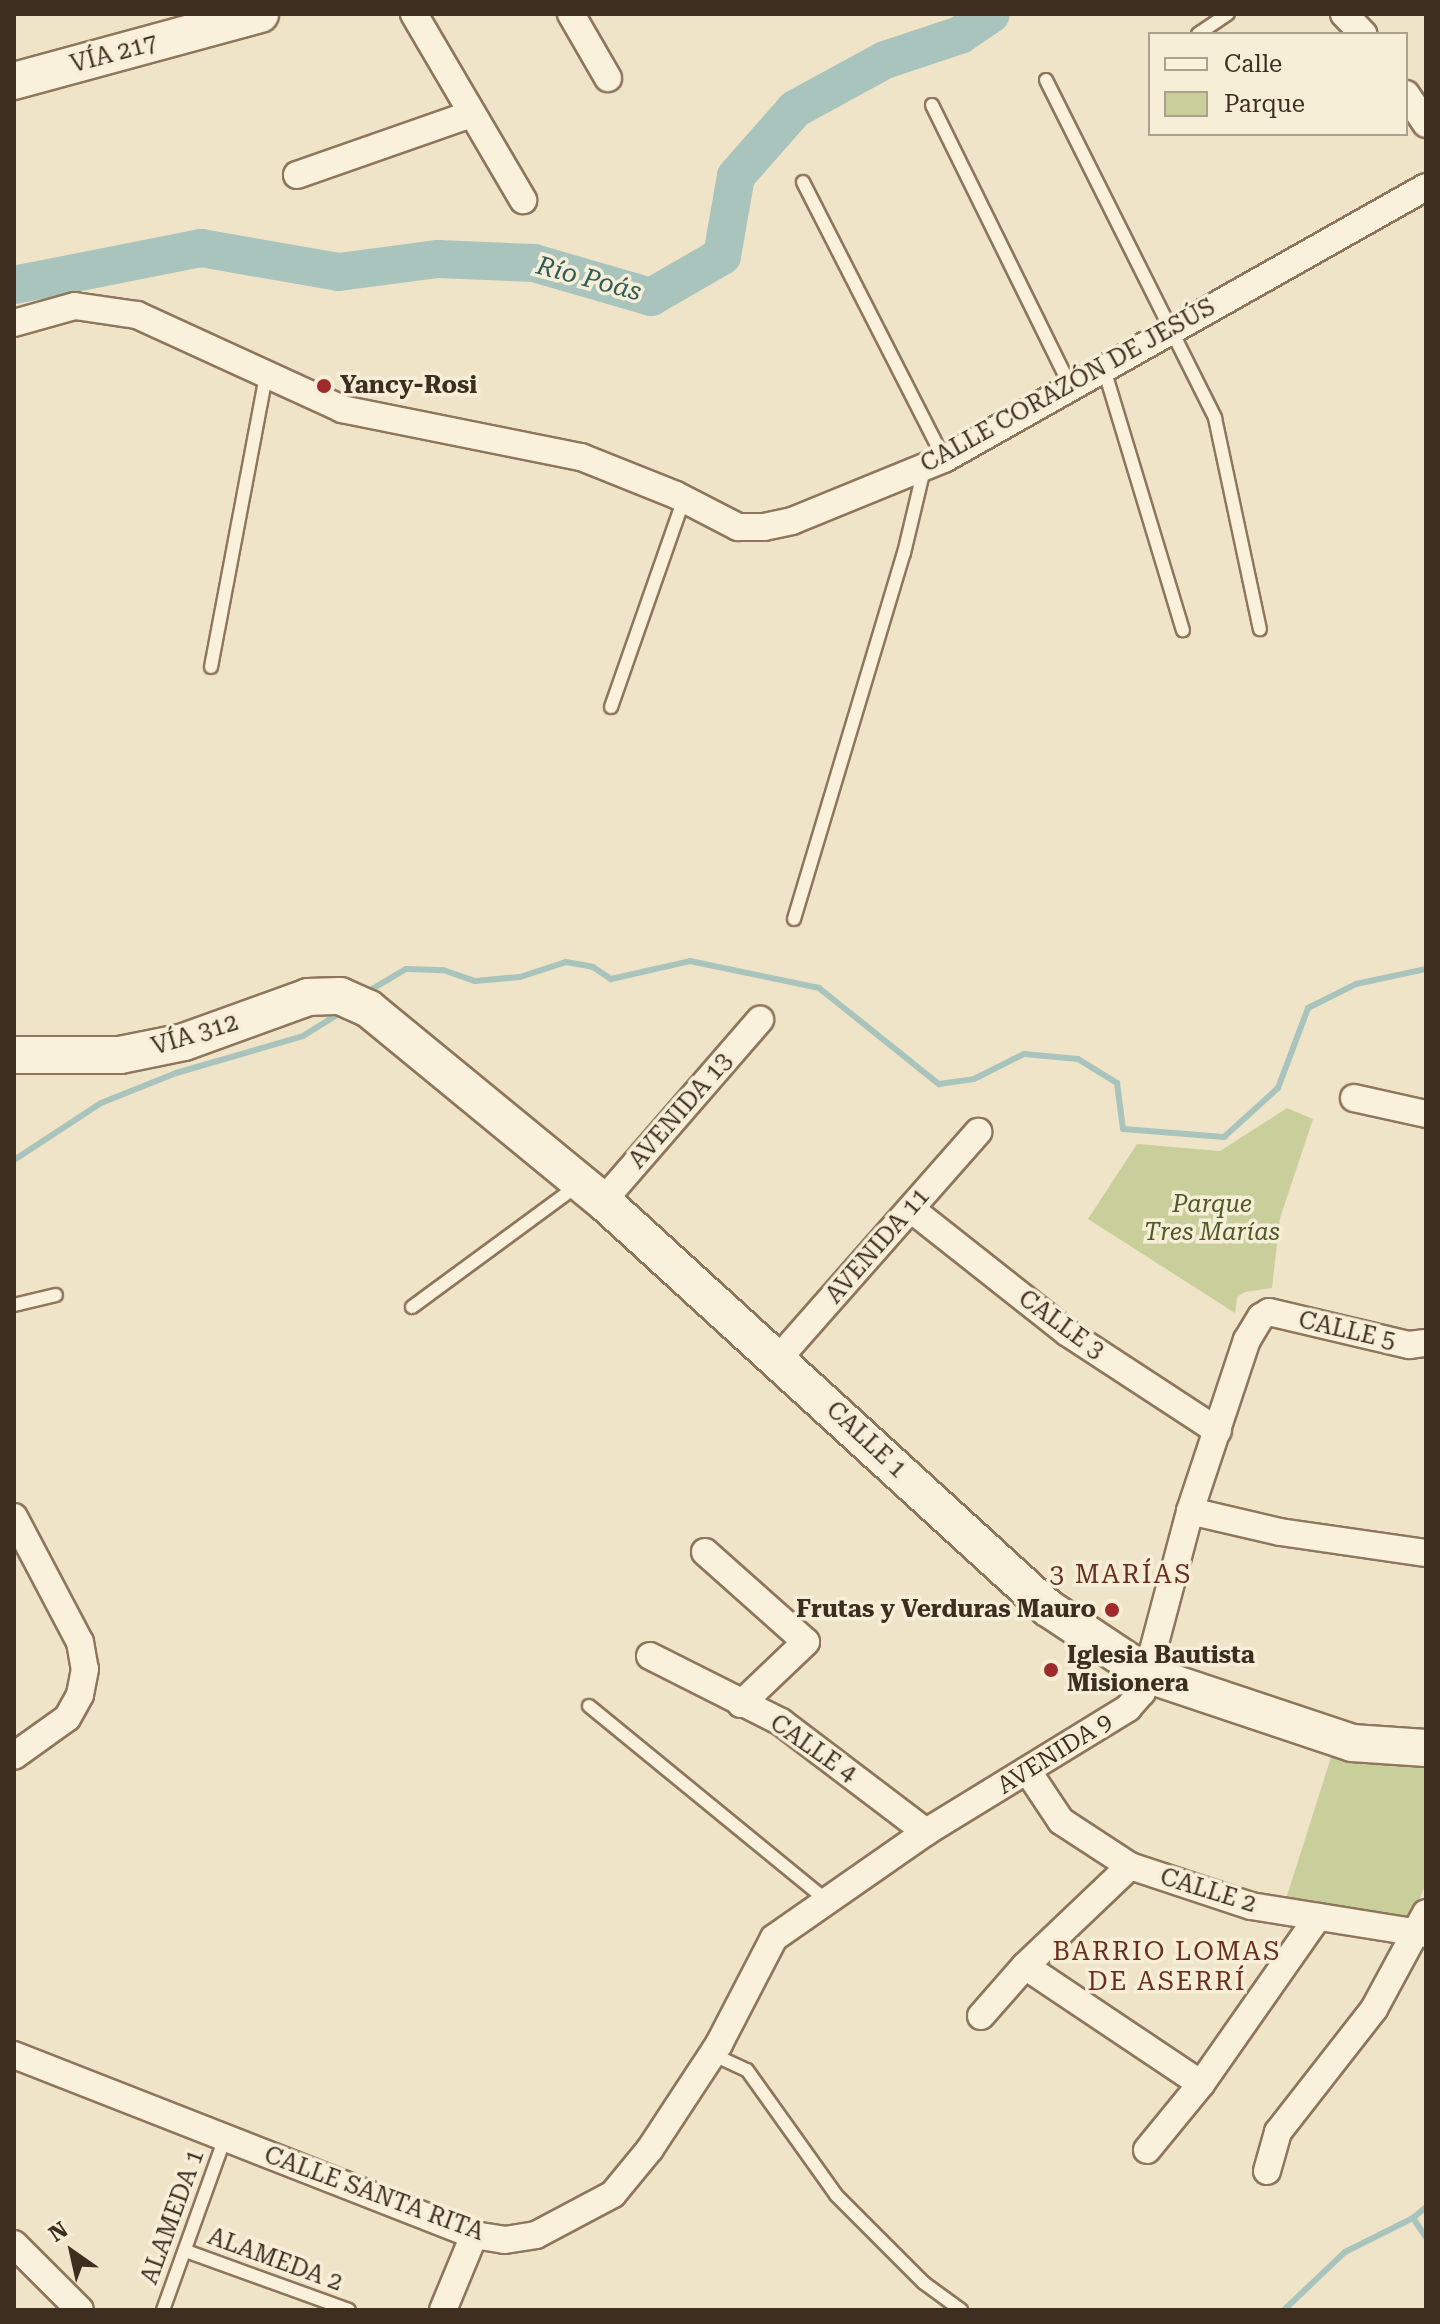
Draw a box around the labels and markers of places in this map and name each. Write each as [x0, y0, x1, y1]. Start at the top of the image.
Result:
place label: Yancy-Rosi [340, 372, 477, 400]
marker: Yancy-Rosi [315, 377, 333, 395]
place label: Frutas y Verduras Mauro [796, 1596, 1096, 1624]
marker: Frutas y Verduras Mauro [1103, 1601, 1121, 1619]
place label: Iglesia Bautista Misionera [1067, 1642, 1255, 1698]
marker: Iglesia Bautista Misionera [1042, 1661, 1060, 1679]

